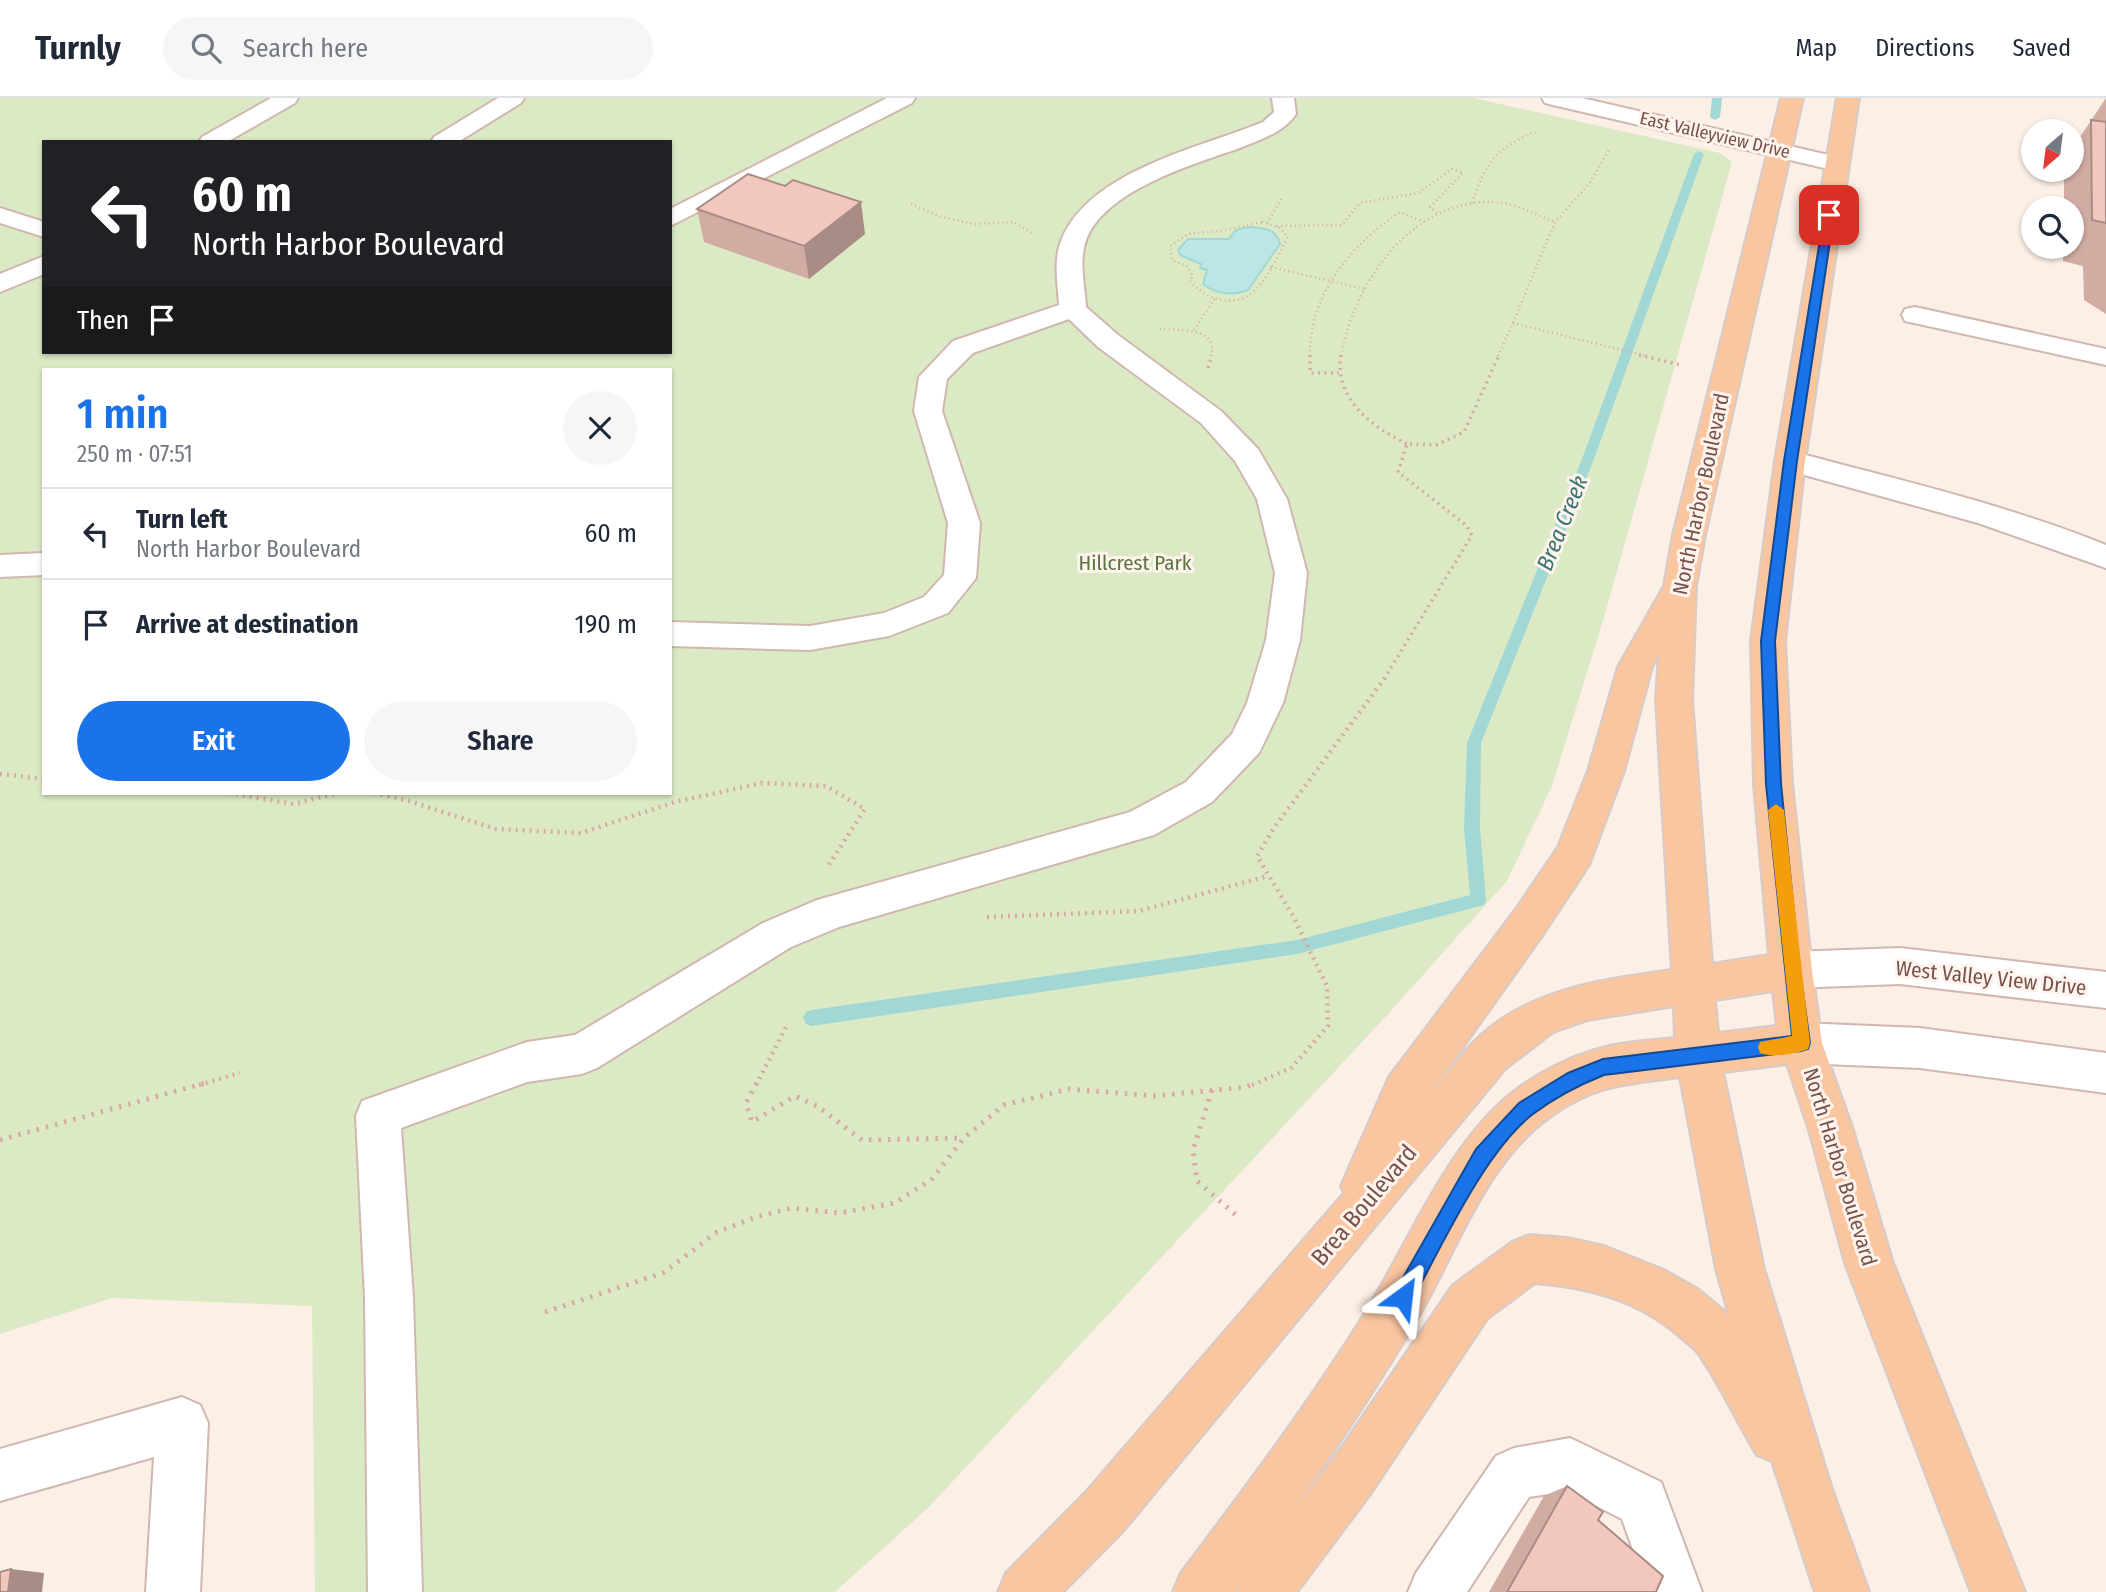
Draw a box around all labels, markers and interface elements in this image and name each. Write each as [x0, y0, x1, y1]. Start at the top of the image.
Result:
search box [163, 17, 653, 80]
text: Turnly [35, 28, 121, 68]
icon: search [187, 29, 225, 67]
text: Search here [243, 33, 368, 64]
text: Map [1796, 34, 1837, 62]
text: Directions [1875, 34, 1974, 62]
text: Saved [2012, 34, 2071, 62]
street label: East Valleyview Drive [1638, 107, 1792, 163]
north arrow [2021, 119, 2084, 182]
map controls [2021, 119, 2084, 259]
text: 60 m [192, 165, 292, 224]
icon: left [77, 168, 168, 259]
pin [1799, 185, 1859, 245]
icon: arrive [1810, 196, 1848, 234]
button: search [2021, 196, 2084, 259]
text: North Harbor Boulevard [192, 225, 505, 263]
icon: arrive [143, 301, 181, 339]
text: Then [77, 305, 129, 336]
text: 1 min [77, 389, 168, 439]
button: close [563, 391, 637, 465]
street label: North Harbor Boulevard [1667, 391, 1735, 597]
text: 250 m · 07:51 [77, 440, 193, 468]
water label: Brea Creek [1530, 472, 1594, 574]
text: Turn left [136, 504, 228, 535]
icon: left [77, 515, 115, 553]
text: 60 m [584, 518, 637, 549]
text: North Harbor Boulevard [136, 535, 361, 563]
park label: Hillcrest Park [1078, 550, 1192, 576]
icon: arrive [77, 606, 115, 644]
text: Arrive at destination [136, 609, 359, 640]
text: 190 m [575, 609, 637, 640]
button: Exit [77, 701, 350, 781]
button: Share [364, 701, 637, 781]
street label: West Valley View Drive [1894, 955, 2088, 1001]
street label: North Harbor Boulevard [1798, 1065, 1882, 1269]
street label: Brea Boulevard [1305, 1139, 1423, 1271]
position arrow [1366, 1260, 1440, 1334]

